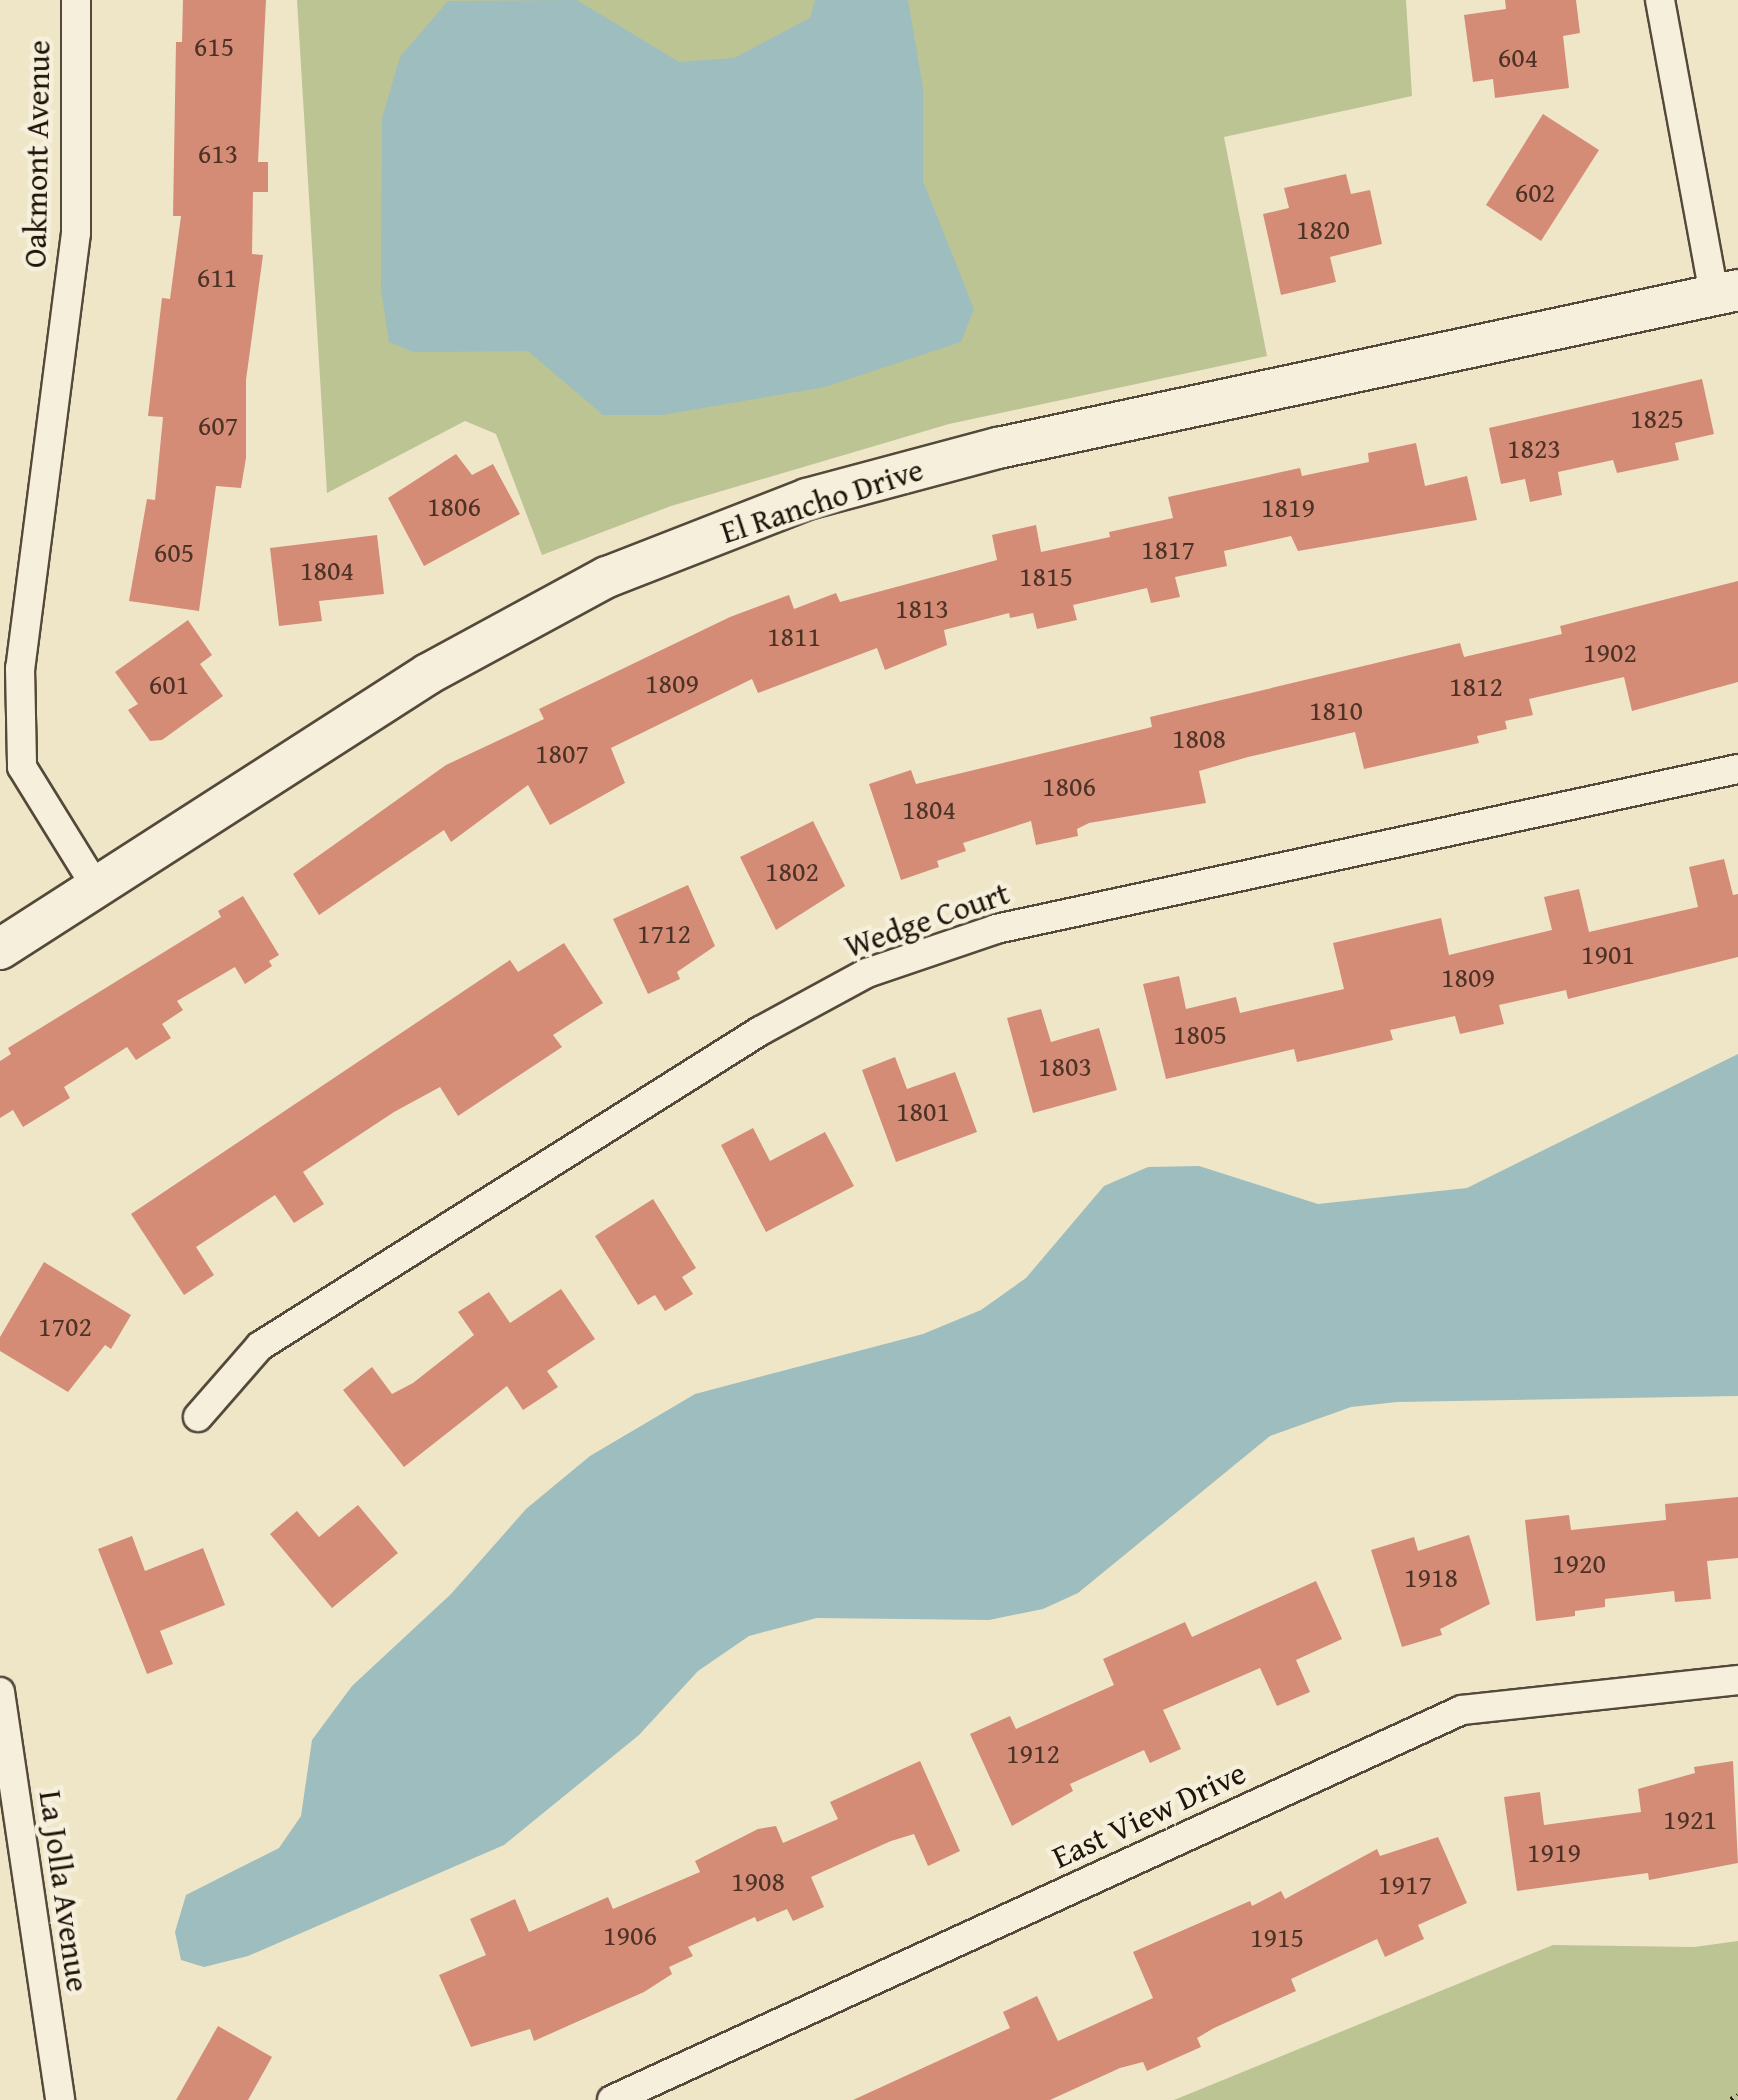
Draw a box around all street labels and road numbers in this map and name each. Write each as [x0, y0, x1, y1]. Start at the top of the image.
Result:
street label: Oakmont Avenue [16, 40, 58, 268]
street label: El Rancho Drive [716, 450, 928, 552]
street label: Wedge Court [840, 874, 1014, 966]
street label: East View Drive [1046, 1753, 1252, 1877]
street label: La Jolla Avenue [31, 1788, 97, 1994]

